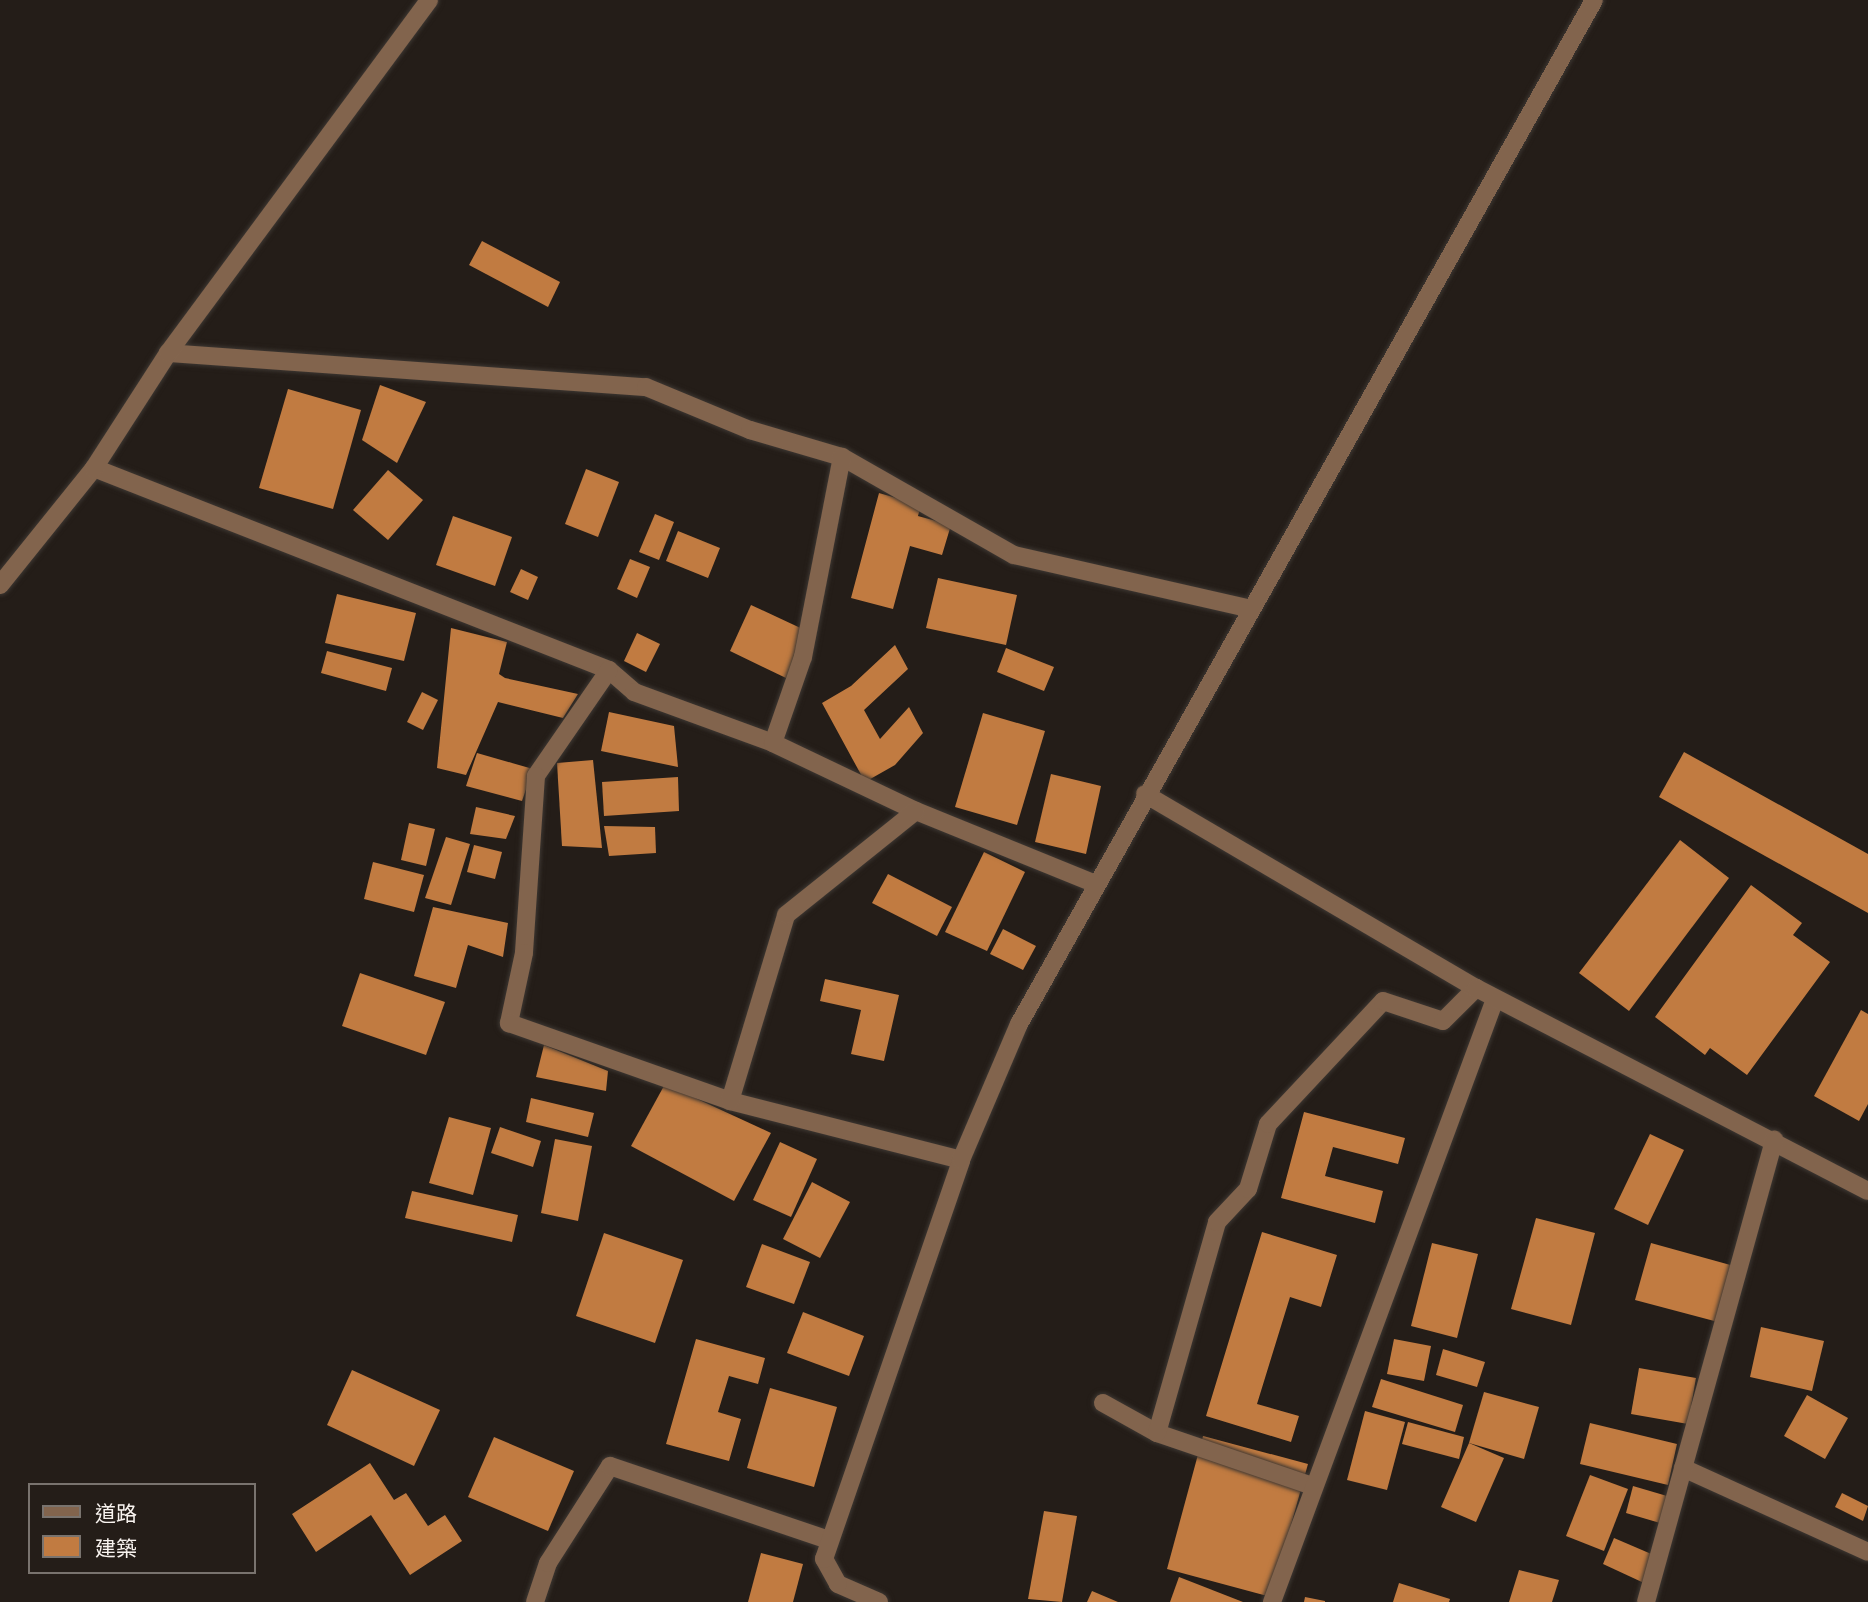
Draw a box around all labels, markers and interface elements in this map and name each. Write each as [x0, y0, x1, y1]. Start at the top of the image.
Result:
legend [28, 1483, 256, 1574]
text: 道路 [95, 1502, 137, 1525]
text: 建築 [95, 1537, 137, 1560]

